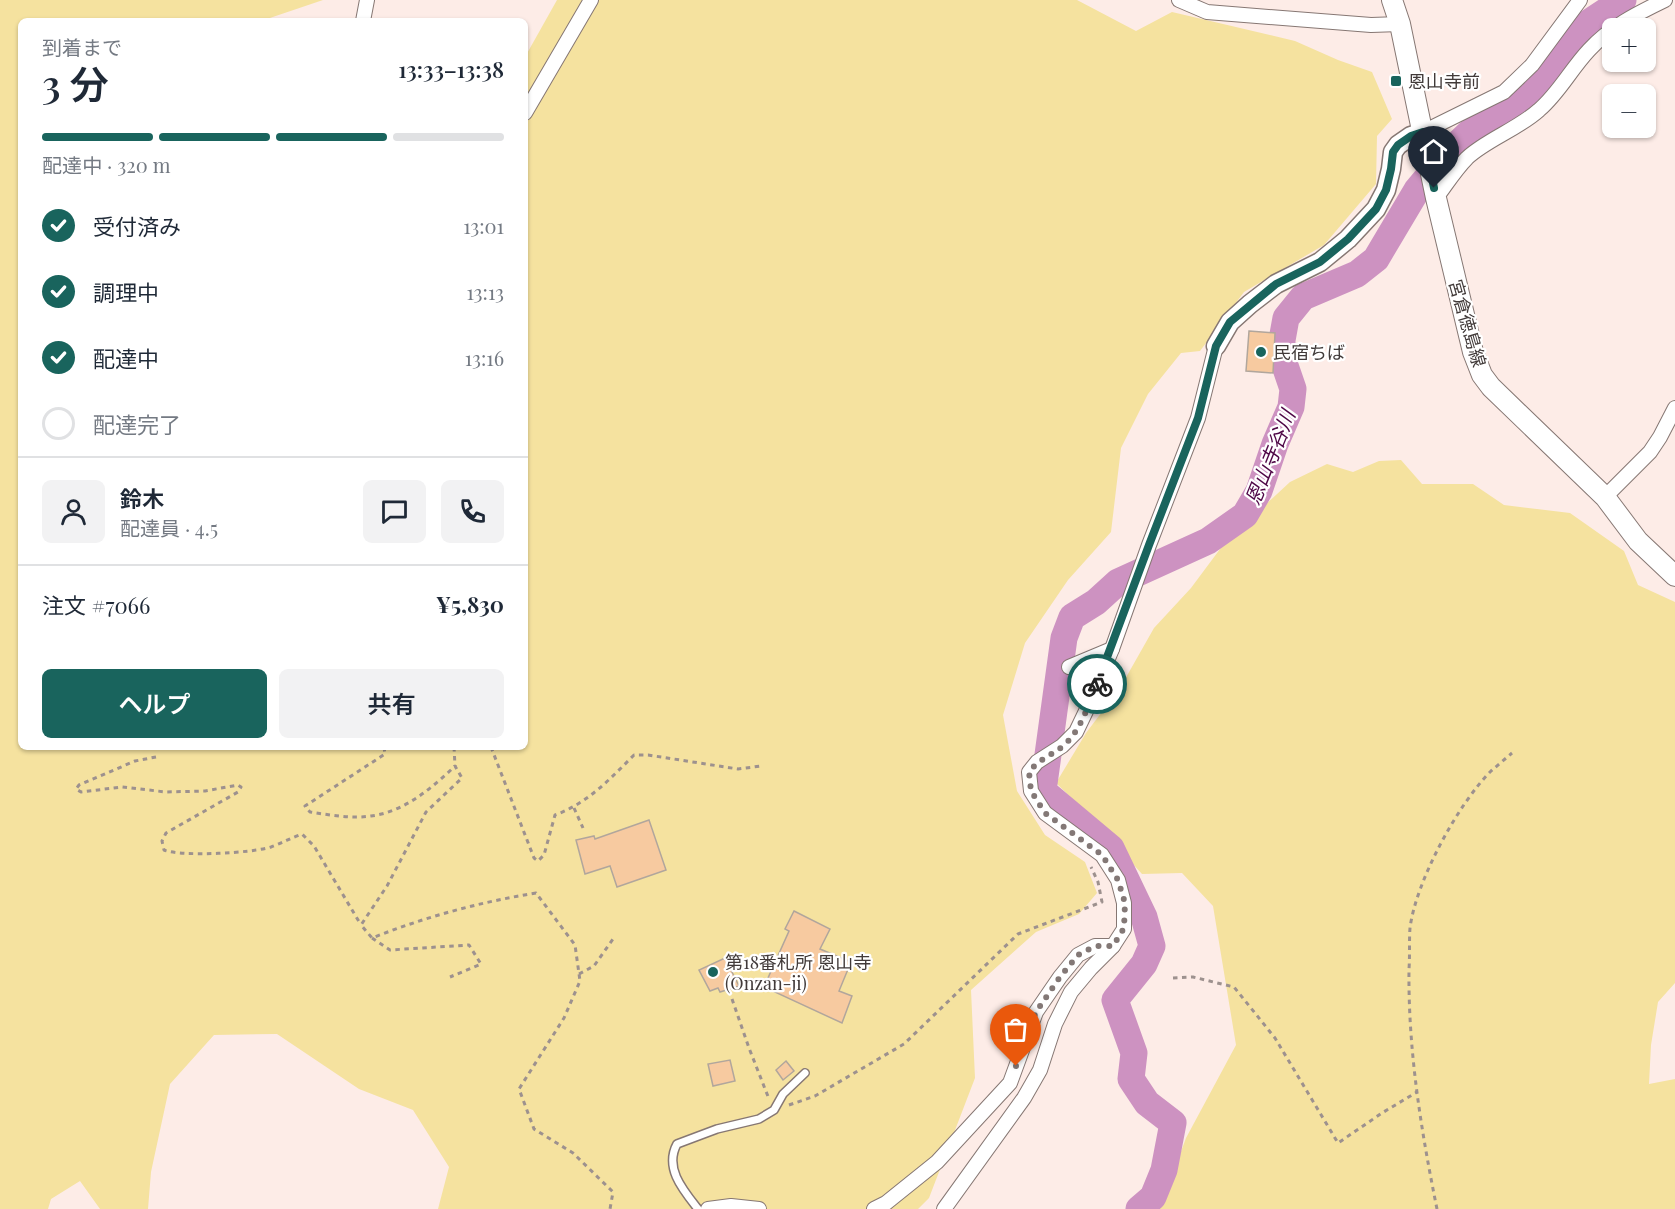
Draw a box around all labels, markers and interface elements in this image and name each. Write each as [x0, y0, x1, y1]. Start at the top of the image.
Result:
map controls [1602, 18, 1656, 138]
button: + [1602, 18, 1656, 72]
text: 到着まで [42, 33, 122, 60]
text: 13:33–13:38 [398, 54, 504, 84]
text: 3 分 [42, 57, 109, 109]
place label: 恩山寺前 [1408, 69, 1480, 93]
marker: 恩山寺前 [1389, 74, 1403, 88]
button: − [1602, 84, 1656, 138]
pin [1408, 126, 1459, 188]
icon: home [1417, 135, 1450, 168]
text: 配達中 · 320 m [42, 151, 171, 178]
icon: check [42, 209, 75, 242]
text: 受付済み [93, 211, 181, 241]
text: 13:01 [463, 212, 504, 239]
icon: check [42, 275, 75, 308]
street label: 宮倉徳島線 [1444, 276, 1492, 370]
text: 調理中 [93, 277, 159, 307]
text: 13:13 [467, 278, 504, 305]
place label: 民宿ちば [1273, 340, 1345, 364]
icon: check [42, 341, 75, 374]
text: 配達中 [93, 343, 159, 373]
text: 13:16 [465, 344, 504, 371]
marker: 民宿ちば [1254, 345, 1268, 359]
water label: 恩山寺谷川 [1238, 404, 1301, 508]
text: 配達完了 [93, 409, 181, 439]
button: person [42, 480, 105, 543]
button: chat [363, 480, 426, 543]
button: phone [441, 480, 504, 543]
text: 鈴木 [120, 483, 164, 513]
text: 配達員 · 4.5 [120, 514, 218, 541]
text: ¥5,830 [436, 589, 504, 619]
text: 注文 #7066 [42, 590, 150, 620]
courier [1067, 654, 1127, 714]
icon: bike [1081, 668, 1114, 701]
button: ヘルプ [42, 669, 267, 738]
button: 共有 [279, 669, 504, 738]
place label: 第18番札所 恩山寺 (Onzan-ji) [725, 950, 872, 995]
marker: 第18番札所 恩山寺 (Onzan-ji) [706, 965, 720, 979]
pin [990, 1004, 1041, 1066]
icon: bag [999, 1013, 1032, 1046]

